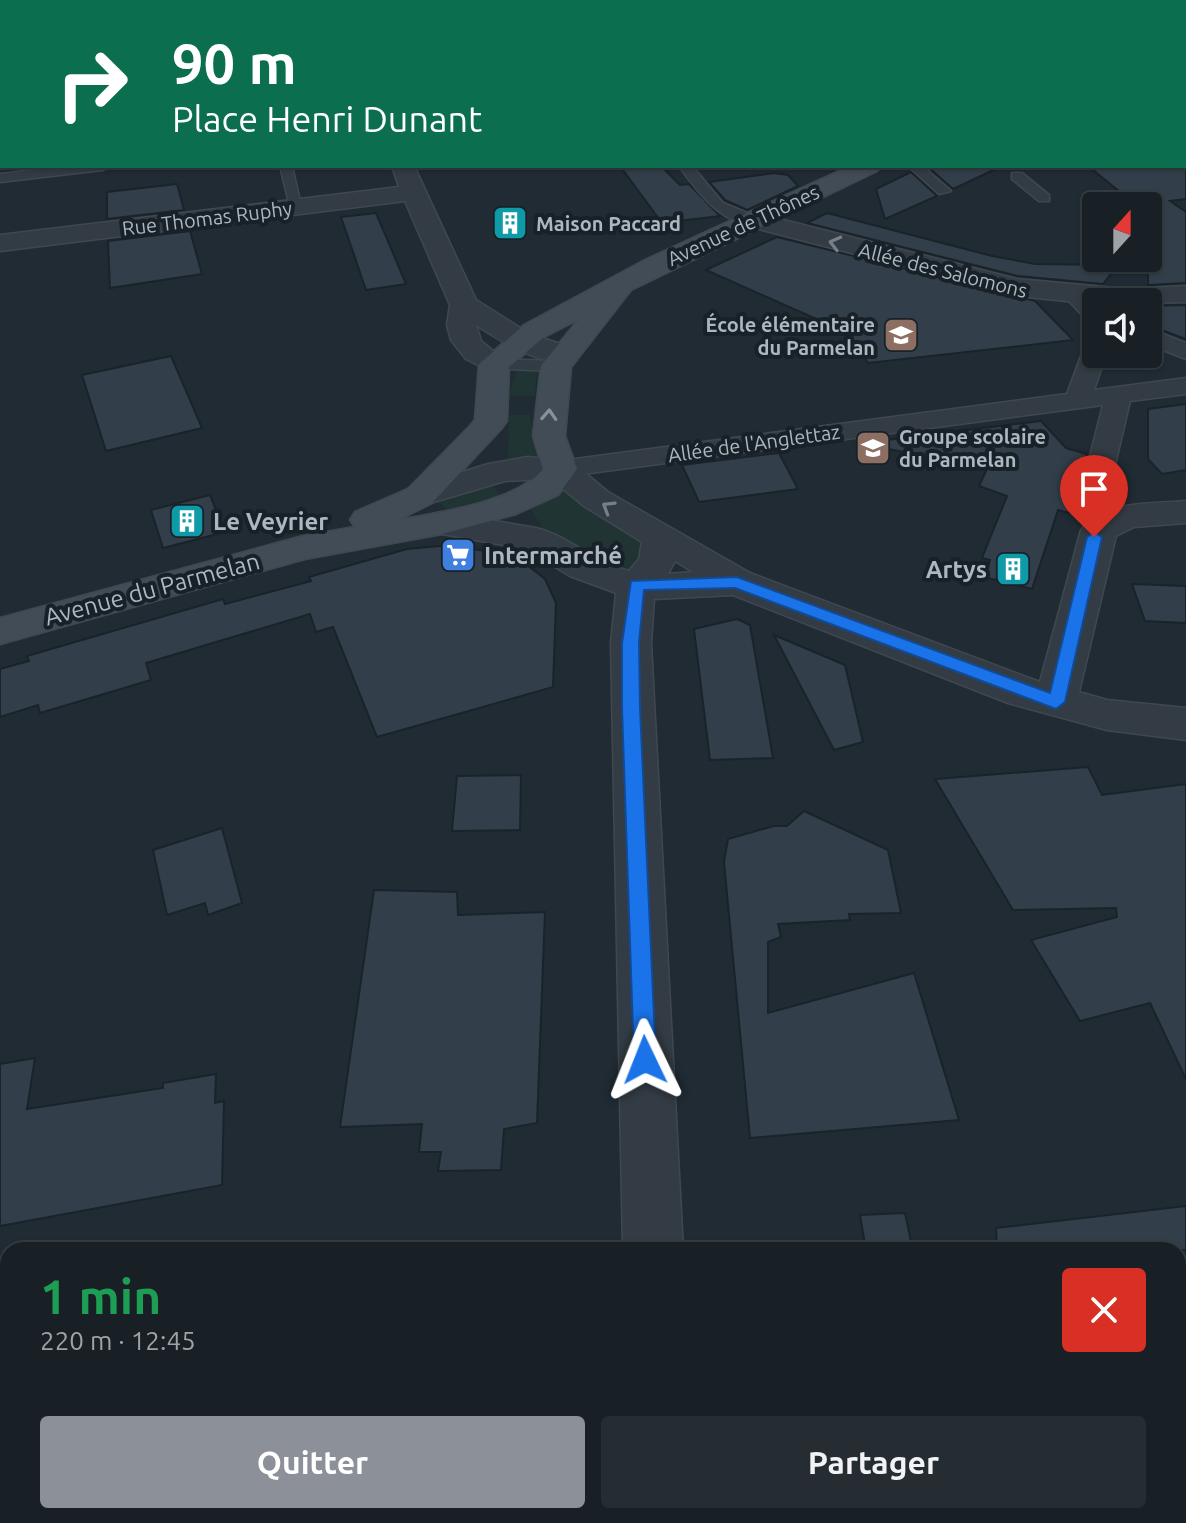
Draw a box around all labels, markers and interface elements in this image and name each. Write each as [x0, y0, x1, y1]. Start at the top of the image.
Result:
icon: right [40, 32, 144, 136]
text: 90 m [172, 32, 297, 95]
text: Place Henri Dunant [172, 98, 482, 139]
street label: Avenue de Thônes [664, 180, 822, 270]
north arrow [1082, 192, 1162, 272]
map controls [1082, 192, 1162, 368]
street label: Rue Thomas Ruphy [121, 196, 294, 240]
building icon: Maison Paccard [491, 204, 529, 242]
place label: Maison Paccard [536, 212, 681, 235]
one-way arrow [828, 235, 842, 252]
street label: Allée des Salomons [856, 238, 1030, 302]
button: sound [1082, 288, 1162, 368]
place label: École élémentaire du Parmelan [706, 312, 875, 359]
school or university icon: École élémentaire du Parmelan [882, 316, 920, 354]
one-way arrow [541, 408, 558, 421]
street label: Allée de l'Anglettaz [666, 420, 842, 466]
place label: Groupe scolaire du Parmelan [899, 425, 1046, 471]
school or university icon: Groupe scolaire du Parmelan [854, 429, 892, 467]
pin [1060, 455, 1128, 537]
icon: arrive [1072, 467, 1116, 511]
one-way arrow [602, 501, 617, 516]
building icon: Le Veyrier [168, 502, 206, 540]
place label: Le Veyrier [213, 508, 328, 535]
supermarket icon: Intermarché [439, 536, 477, 574]
place label: Intermarché [484, 542, 622, 569]
street label: Avenue du Parmelan [42, 547, 262, 631]
building icon: Artys [994, 550, 1032, 588]
place label: Artys [926, 556, 987, 583]
position arrow [603, 1018, 687, 1102]
button: close [1062, 1268, 1146, 1352]
text: 1 min [40, 1269, 161, 1323]
text: 220 m · 12:45 [40, 1326, 196, 1355]
button: Quitter [40, 1416, 585, 1508]
button: Partager [601, 1416, 1146, 1508]

